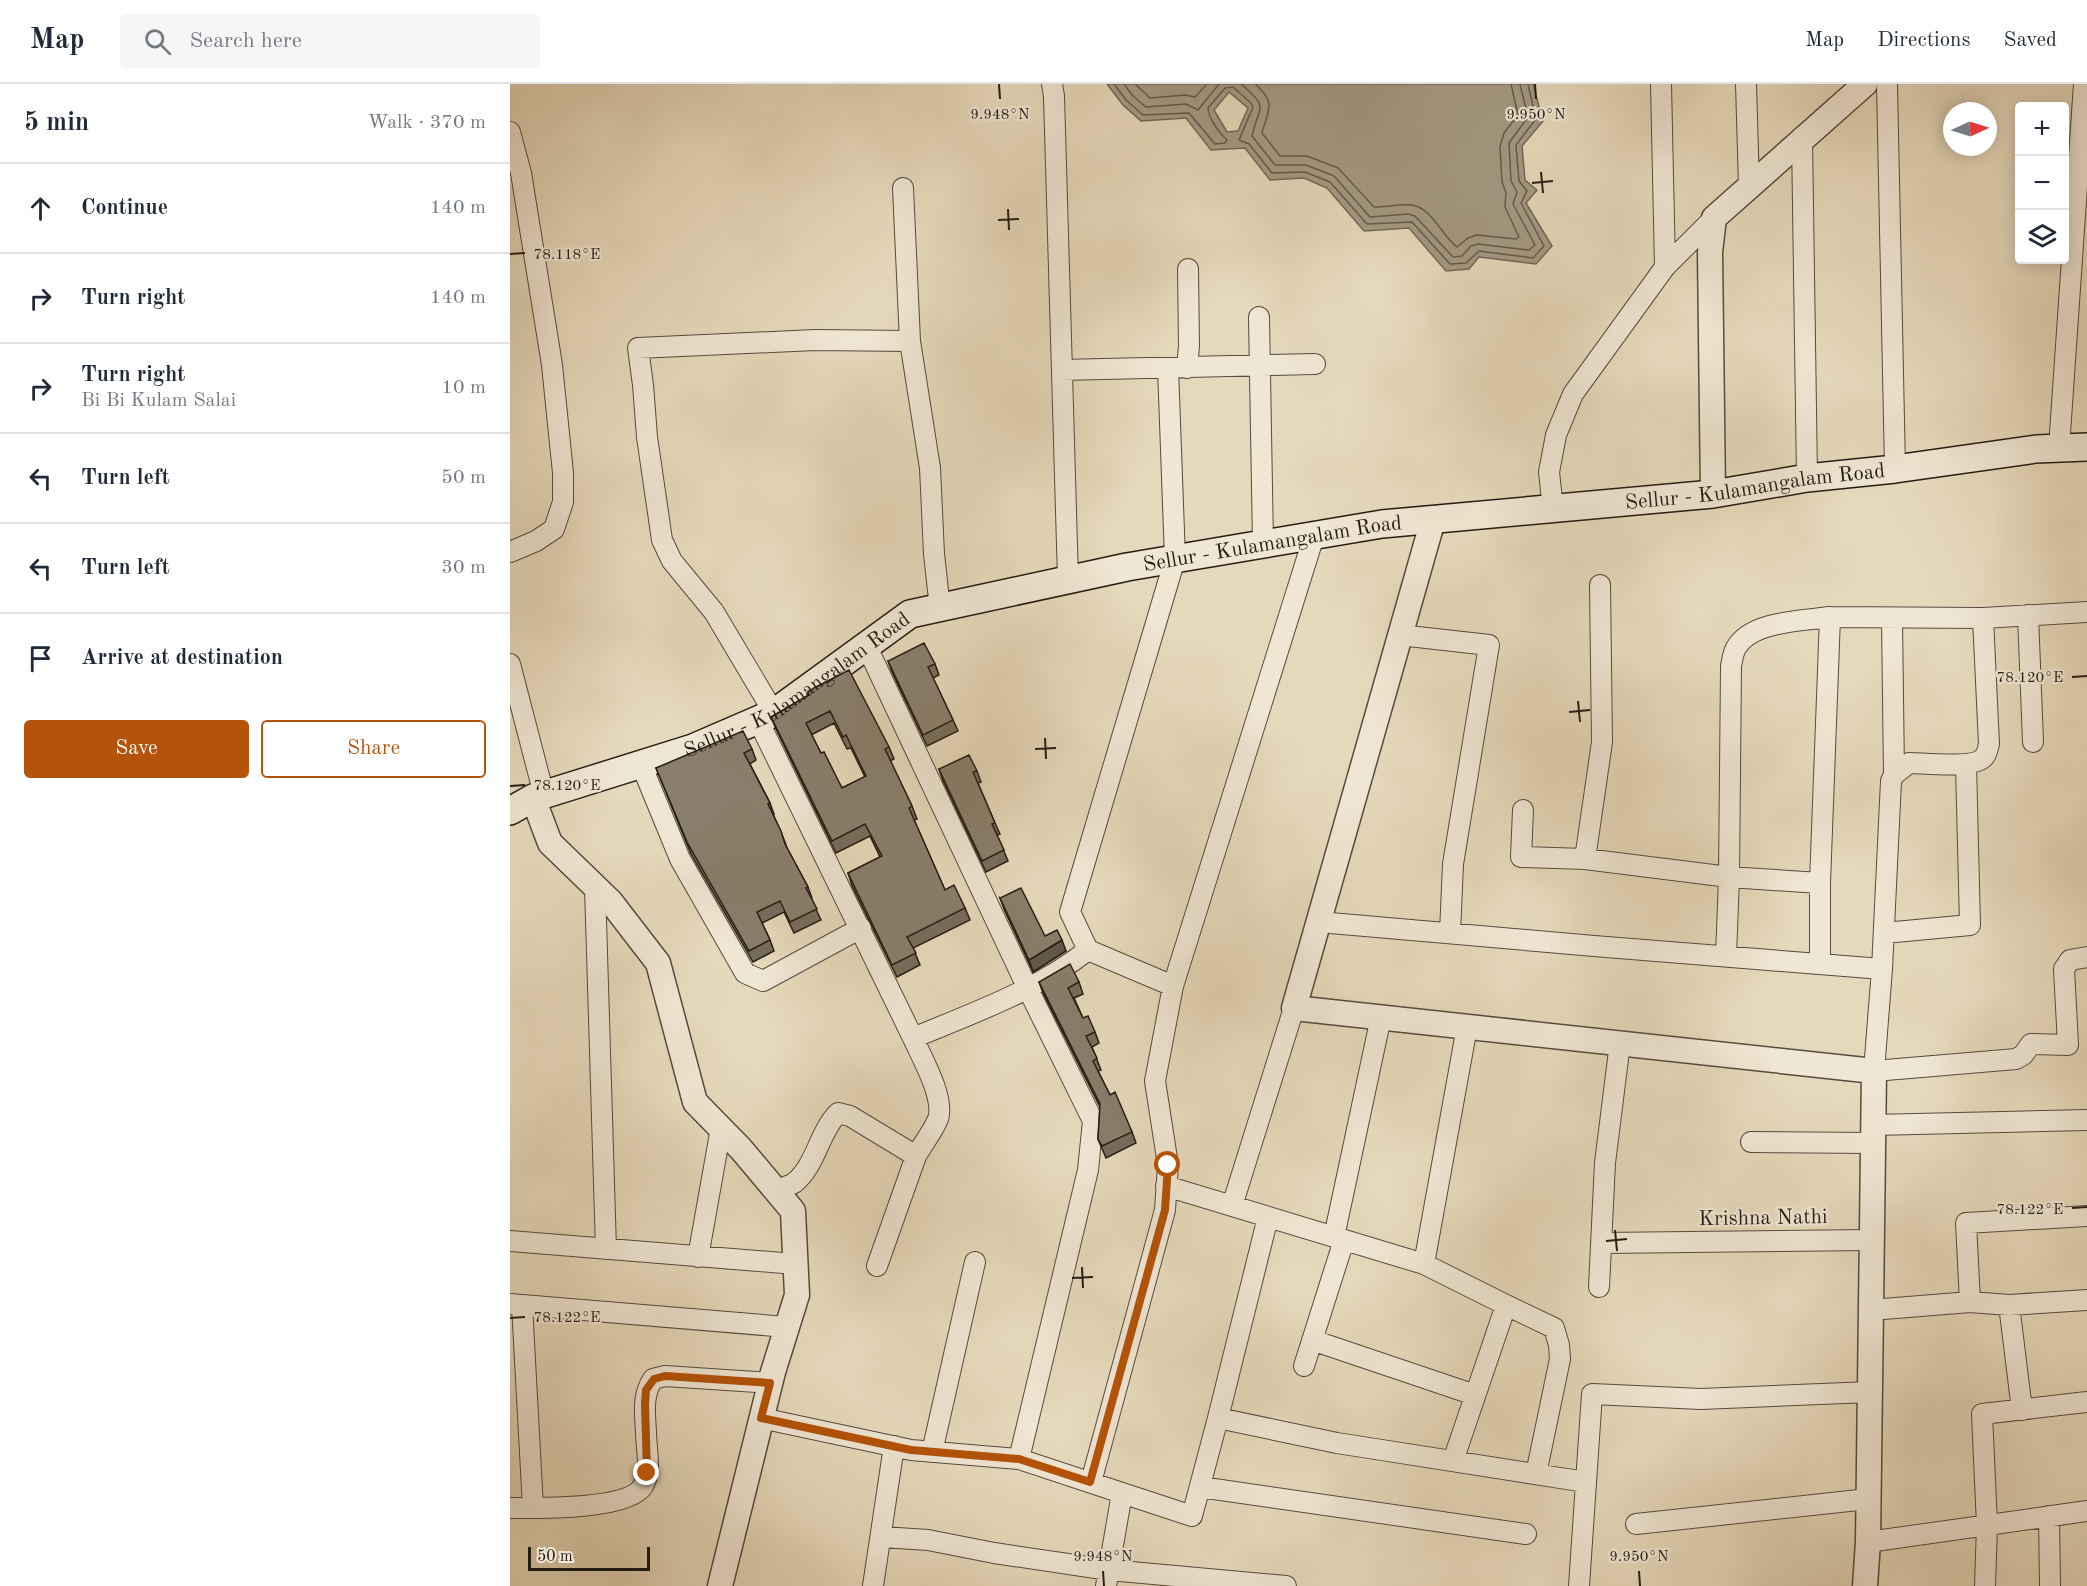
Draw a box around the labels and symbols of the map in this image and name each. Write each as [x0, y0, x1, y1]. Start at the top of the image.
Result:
north arrow [1943, 102, 1997, 156]
text: 9.948°N [970, 108, 1030, 123]
text: 9.950°N [1506, 108, 1566, 123]
text: 78.118°E [534, 248, 600, 263]
street label: Sellur - Kulamangalam Road [1624, 461, 1886, 514]
street label: Sellur - Kulamangalam Road [1142, 513, 1403, 576]
street label: Sellur - Kulamangalam Road [682, 609, 914, 762]
text: 78.120°E [1997, 671, 2063, 686]
text: 78.120°E [534, 779, 600, 794]
route start [1154, 1151, 1180, 1177]
text: 78.122°E [1997, 1203, 2063, 1218]
street label: Krishna Nathi [1698, 1207, 1828, 1230]
text: 78.122°E [534, 1311, 600, 1326]
route end [633, 1459, 659, 1485]
scale bar [528, 1544, 650, 1572]
text: 9.948°N [1073, 1550, 1133, 1565]
text: 9.950°N [1609, 1550, 1669, 1565]

